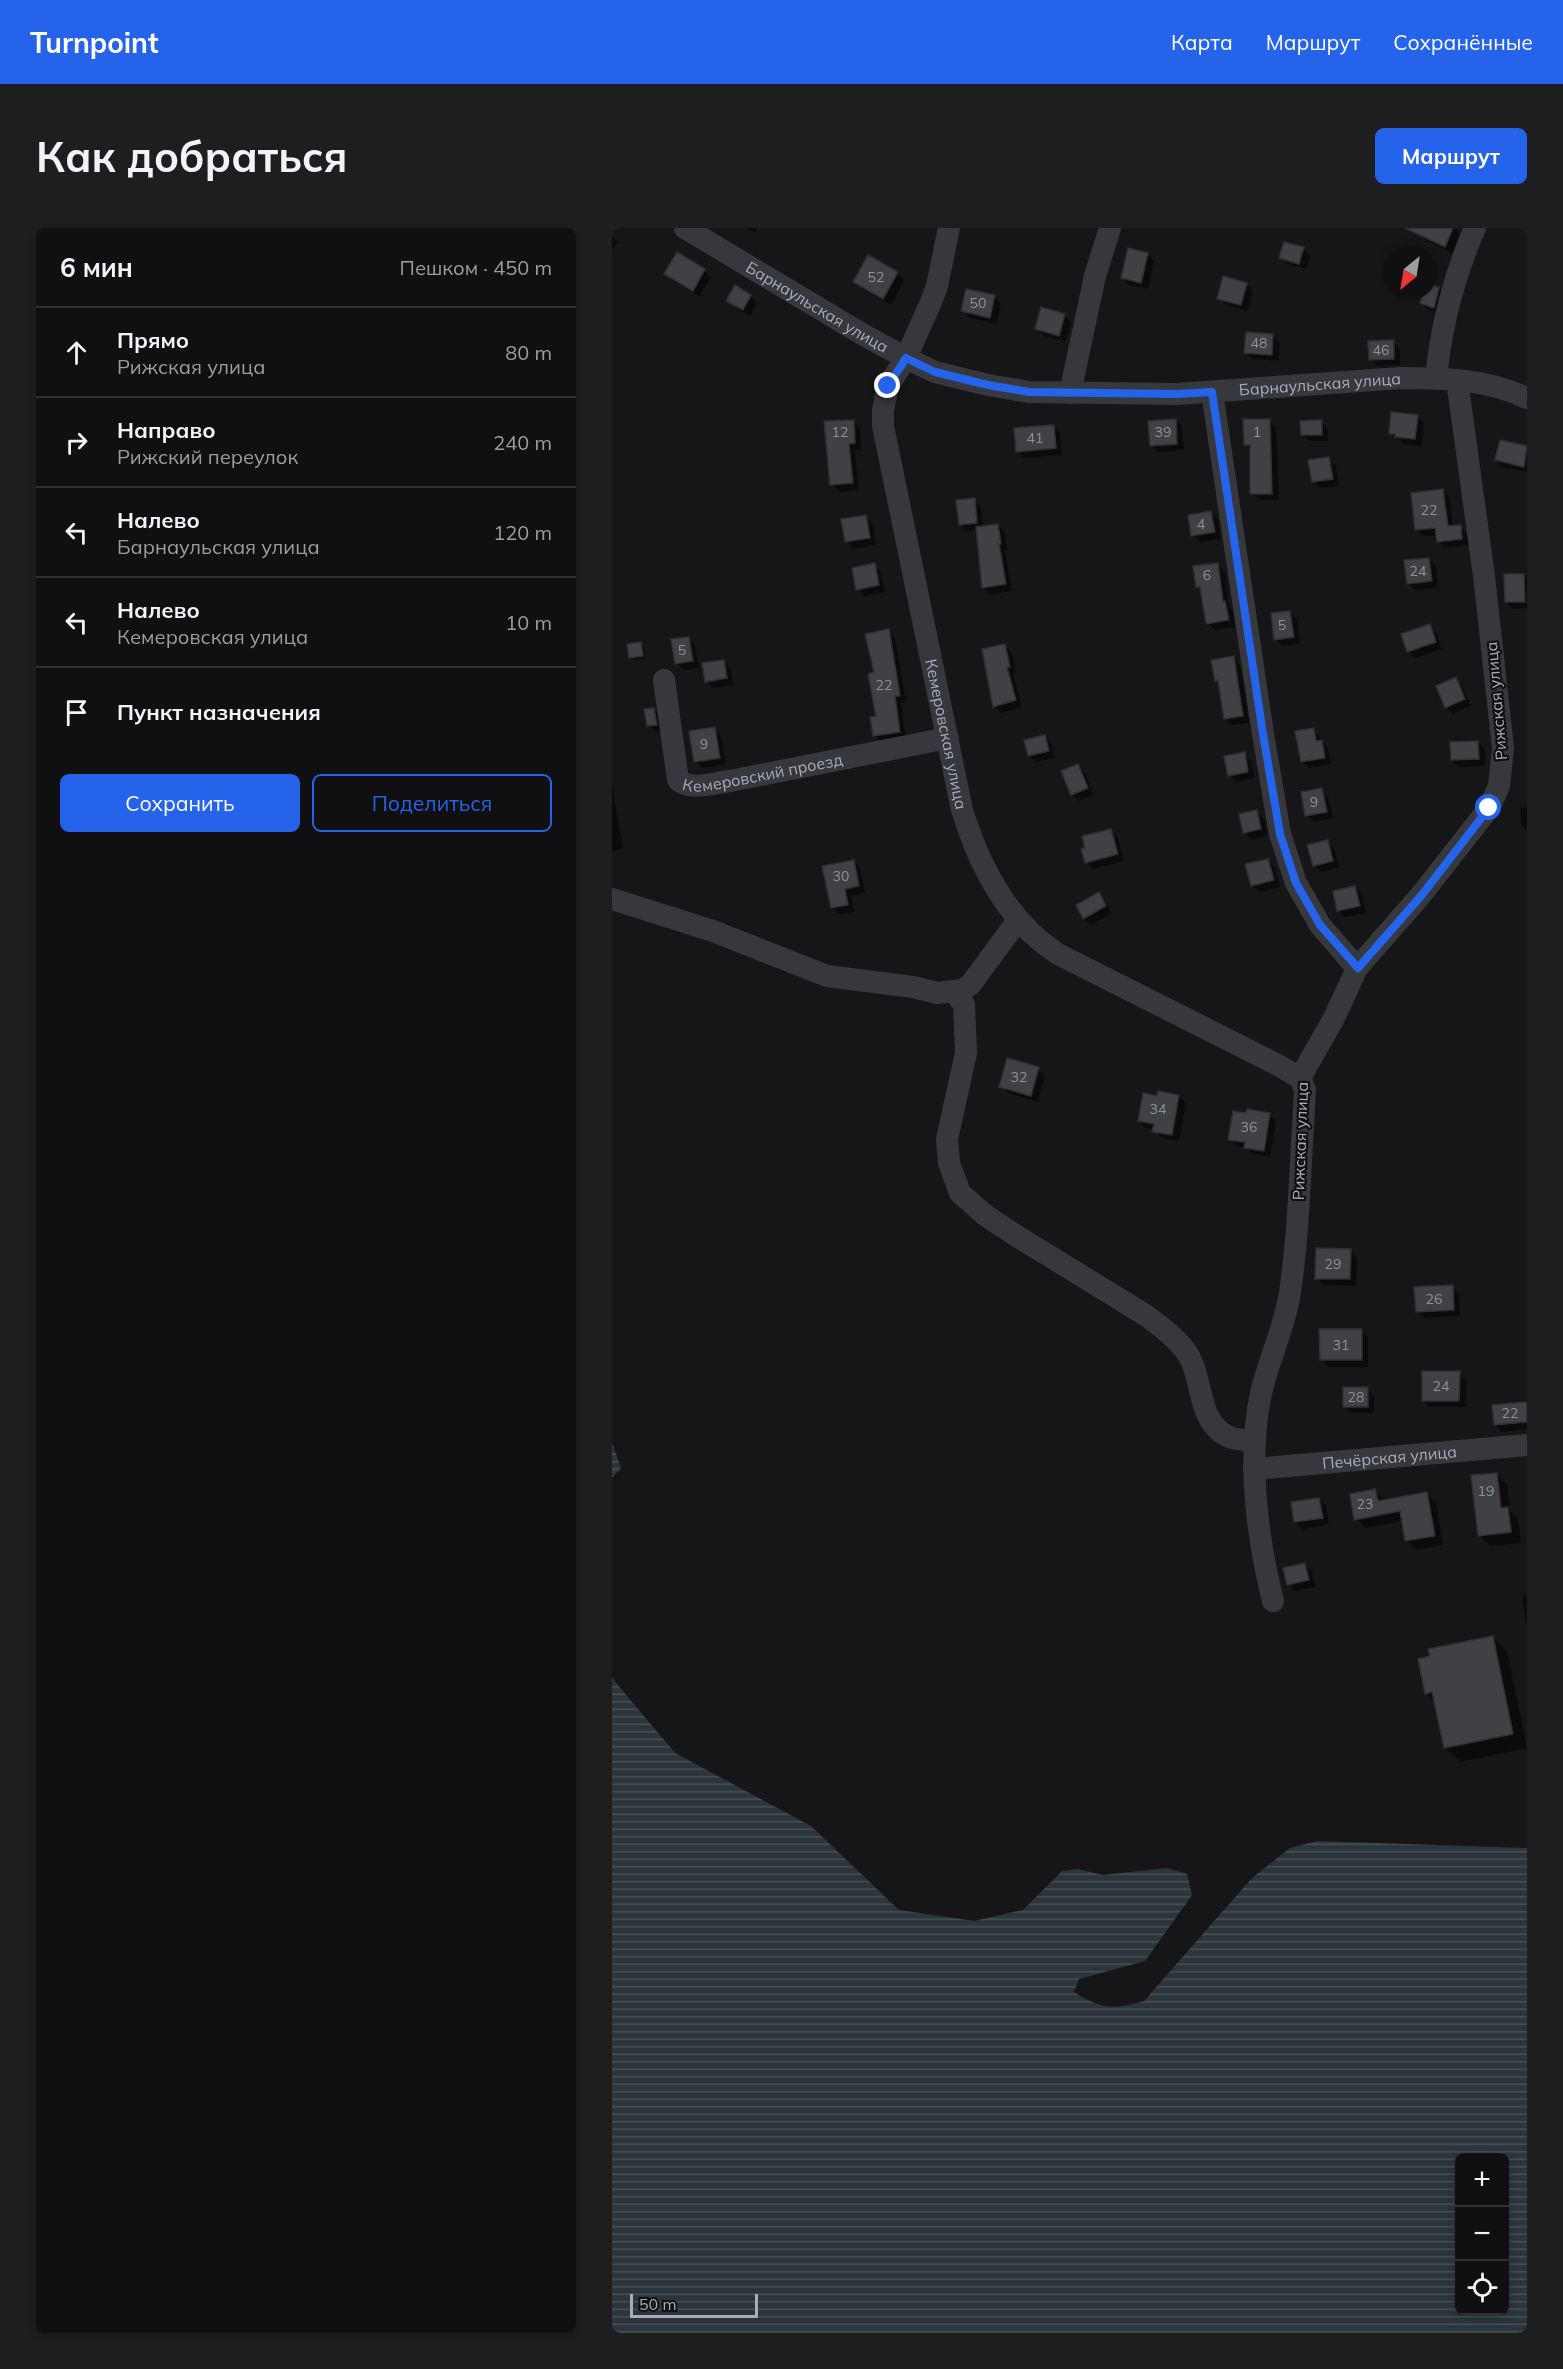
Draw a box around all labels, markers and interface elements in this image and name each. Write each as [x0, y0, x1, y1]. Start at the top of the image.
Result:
text: Turnpoint [30, 25, 159, 60]
text: Карта [1171, 29, 1233, 55]
text: Маршрут [1266, 29, 1360, 55]
text: Сохранённые [1393, 29, 1533, 55]
button: Маршрут [1375, 128, 1527, 184]
text: Как добраться [36, 130, 348, 183]
north arrow [1383, 246, 1437, 300]
text: 6 мин [60, 251, 133, 284]
text: Пешком · 450 m [400, 255, 552, 280]
street label: Барнаульская улица [742, 257, 892, 357]
house number: 52 [868, 268, 884, 286]
house number: 50 [970, 294, 986, 312]
text: Прямо [117, 326, 189, 354]
house number: 48 [1251, 334, 1267, 352]
icon: ahead [60, 336, 93, 369]
text: 80 m [505, 340, 552, 365]
house number: 46 [1373, 341, 1389, 359]
text: Рижская улица [117, 354, 265, 379]
street label: Барнаульская улица [1238, 368, 1401, 400]
route end [874, 372, 900, 398]
text: Направо [117, 416, 215, 444]
house number: 12 [832, 423, 848, 441]
house number: 39 [1155, 423, 1171, 441]
house number: 1 [1253, 423, 1261, 441]
icon: right [60, 426, 93, 459]
house number: 41 [1027, 429, 1043, 447]
text: 240 m [493, 430, 552, 455]
text: Рижский переулок [117, 444, 298, 469]
house number: 22 [1421, 501, 1437, 519]
text: Налево [117, 506, 200, 534]
house number: 4 [1197, 515, 1206, 533]
icon: left [60, 516, 93, 549]
text: 120 m [493, 520, 552, 545]
text: Барнаульская улица [117, 534, 320, 559]
house number: 24 [1410, 562, 1427, 580]
house number: 6 [1203, 566, 1211, 584]
text: Налево [117, 596, 200, 624]
icon: left [60, 606, 93, 639]
text: 10 m [505, 610, 552, 635]
house number: 5 [1278, 616, 1286, 634]
text: Кемеровская улица [117, 624, 308, 649]
house number: 5 [678, 641, 686, 659]
street label: Рижская улица [1481, 641, 1511, 761]
street label: Кемеровская улица [921, 657, 972, 811]
house number: 22 [876, 676, 892, 694]
icon: arrive [60, 696, 93, 729]
text: Пункт назначения [117, 698, 321, 726]
house number: 9 [700, 735, 708, 753]
street label: Кемеровский проезд [681, 749, 845, 796]
button: Сохранить [60, 774, 300, 832]
button: Поделиться [312, 774, 552, 832]
house number: 9 [1310, 793, 1318, 811]
route start [1475, 794, 1501, 820]
house number: 30 [833, 867, 849, 885]
house number: 32 [1011, 1068, 1027, 1086]
street label: Рижская улица [1288, 1081, 1312, 1201]
house number: 34 [1150, 1100, 1167, 1118]
house number: 36 [1241, 1118, 1257, 1136]
house number: 29 [1325, 1255, 1341, 1273]
house number: 26 [1426, 1290, 1442, 1308]
house number: 31 [1333, 1336, 1349, 1354]
house number: 24 [1433, 1377, 1450, 1395]
house number: 28 [1348, 1388, 1364, 1406]
house number: 22 [1502, 1404, 1518, 1422]
street label: Печёрская улица [1321, 1441, 1458, 1473]
house number: 19 [1478, 1482, 1494, 1500]
house number: 23 [1357, 1495, 1373, 1513]
map controls [1455, 2153, 1509, 2315]
button: + [1455, 2153, 1509, 2207]
button: − [1455, 2207, 1509, 2261]
button: locate [1455, 2261, 1509, 2315]
scale bar [630, 2291, 758, 2318]
text: 50 m [639, 2294, 676, 2314]

